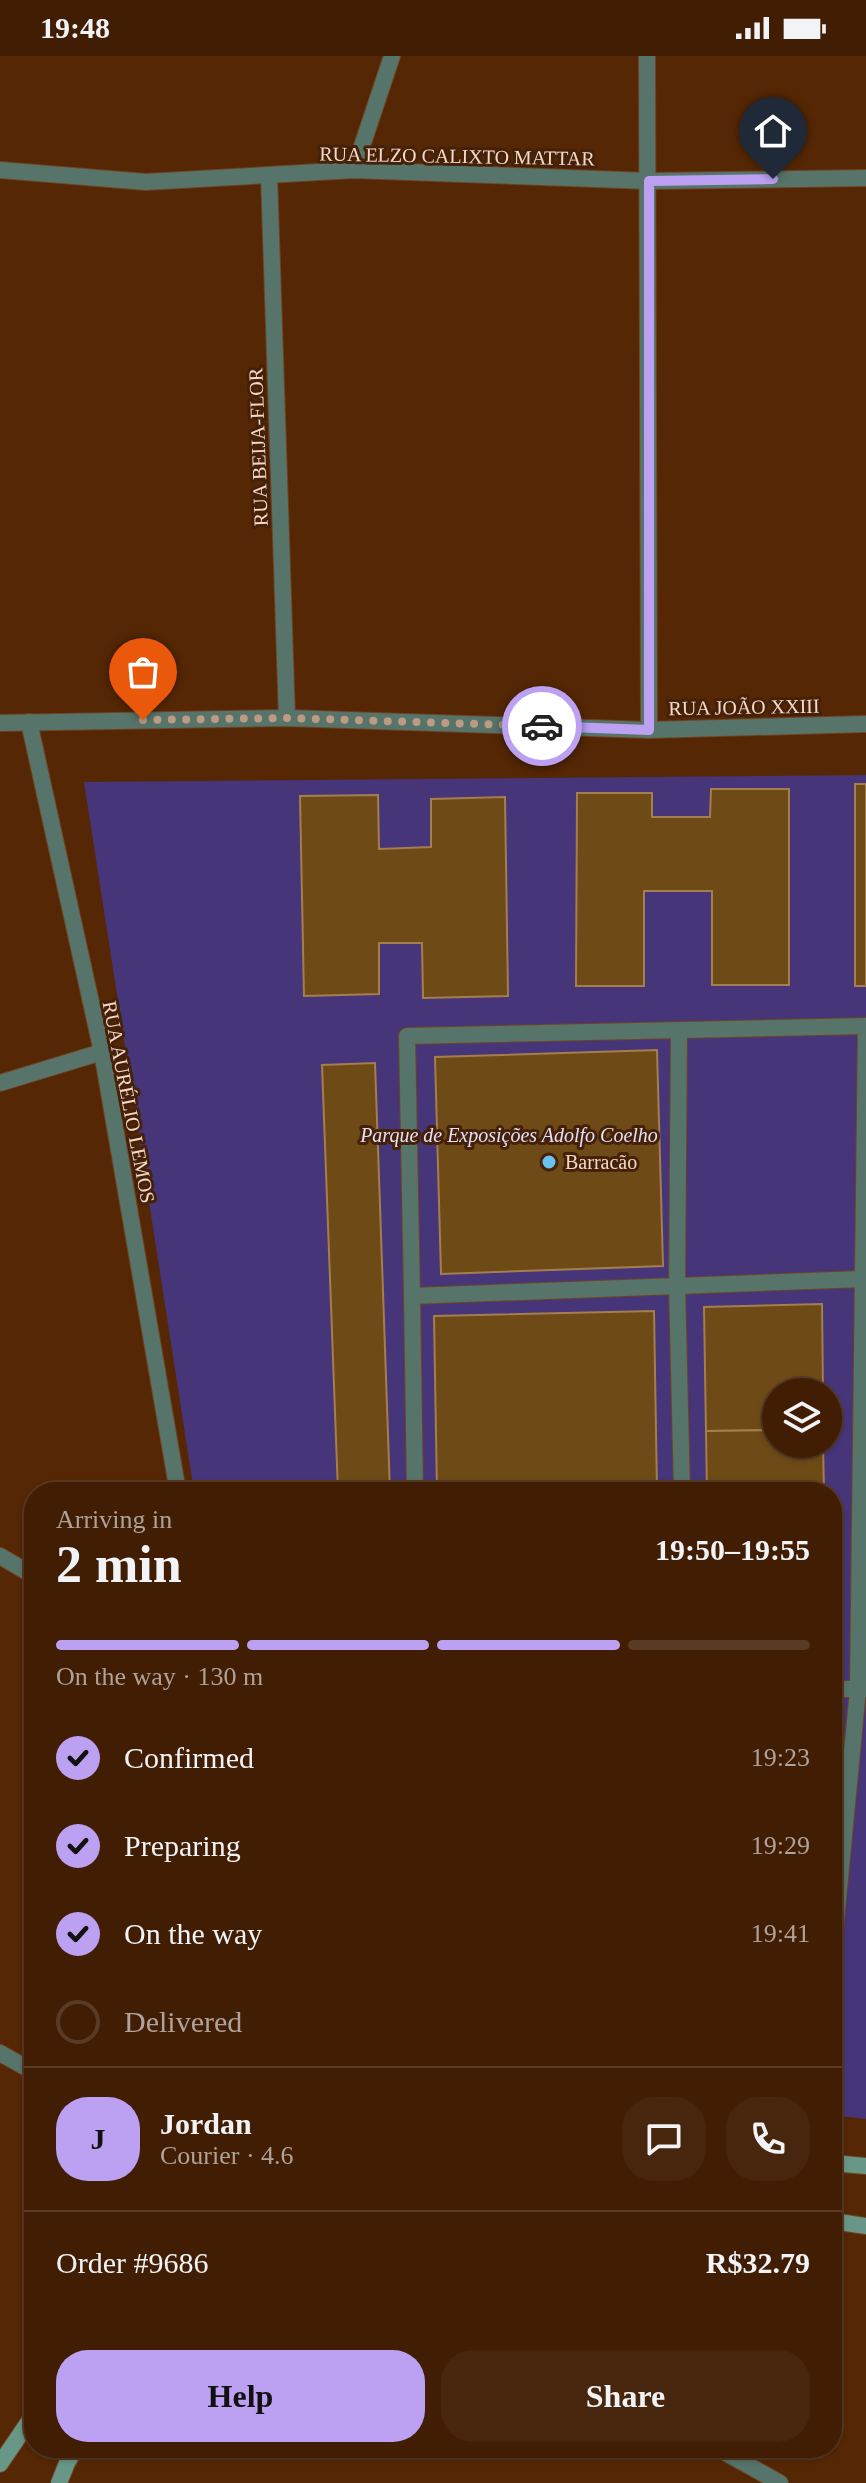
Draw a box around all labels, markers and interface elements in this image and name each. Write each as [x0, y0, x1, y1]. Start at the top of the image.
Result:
text: 19:48 [40, 11, 110, 44]
pin [739, 97, 807, 179]
icon: home [751, 109, 795, 153]
street label: RUA ELZO CALIXTO MATTAR [319, 143, 595, 169]
street label: RUA BEIJA-FLOR [244, 367, 272, 527]
pin [109, 638, 177, 720]
icon: bag [121, 650, 165, 694]
courier [502, 686, 582, 766]
street label: RUA JOÃO XXIII [668, 694, 820, 719]
icon: car [520, 704, 564, 748]
street label: RUA AURÉLIO LEMOS [99, 999, 159, 1205]
park label: Parque de Exposições Adolfo Coelho [359, 1124, 658, 1147]
place label: Barracão [565, 1151, 637, 1173]
marker: Barracão [540, 1153, 558, 1171]
map controls [762, 1378, 842, 1458]
button: layers [762, 1378, 842, 1458]
text: Arriving in [56, 1505, 172, 1534]
text: 19:50–19:55 [655, 1533, 810, 1566]
text: 2 min [56, 1536, 182, 1593]
text: On the way · 130 m [56, 1662, 263, 1691]
icon: check [56, 1736, 100, 1780]
text: Confirmed [124, 1741, 254, 1774]
text: 19:23 [751, 1743, 810, 1772]
icon: check [56, 1824, 100, 1868]
text: Preparing [124, 1829, 241, 1862]
text: 19:29 [751, 1831, 810, 1860]
icon: check [56, 1912, 100, 1956]
text: On the way [124, 1917, 262, 1950]
text: 19:41 [751, 1919, 810, 1948]
text: Delivered [124, 2005, 242, 2038]
button: chat [622, 2097, 706, 2181]
button: phone [726, 2097, 810, 2181]
text: Jordan [160, 2107, 252, 2140]
text: J [91, 2122, 106, 2155]
text: Courier · 4.6 [160, 2141, 294, 2170]
text: Order #9686 [56, 2246, 208, 2279]
text: R$32.79 [706, 2246, 810, 2279]
button: Help [56, 2350, 425, 2442]
button: Share [441, 2350, 810, 2442]

